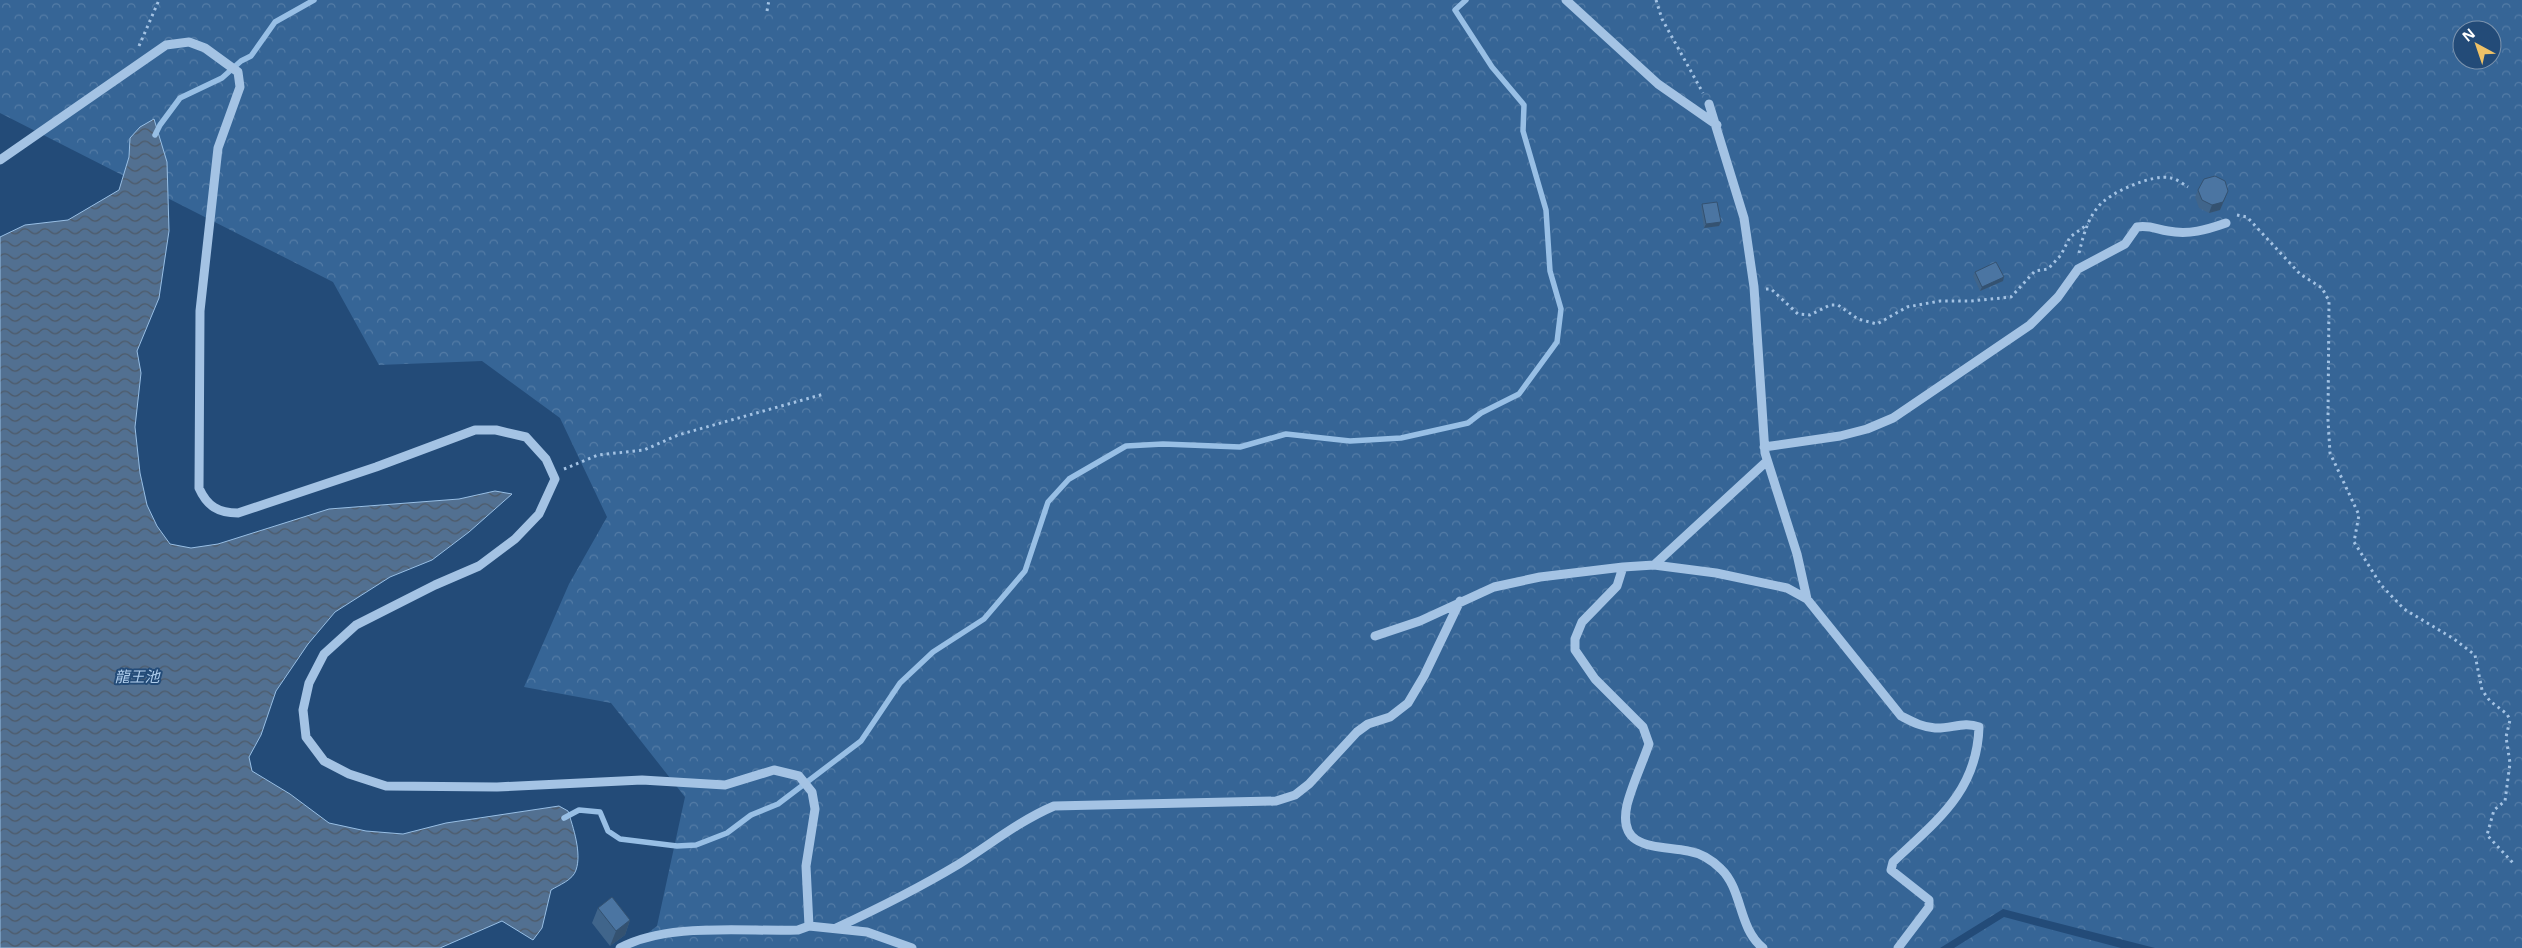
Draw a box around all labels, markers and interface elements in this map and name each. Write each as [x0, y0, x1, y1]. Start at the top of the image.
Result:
north arrow [2452, 20, 2502, 70]
text: N [2458, 24, 2479, 46]
water label: 龍王池 [114, 666, 161, 686]

